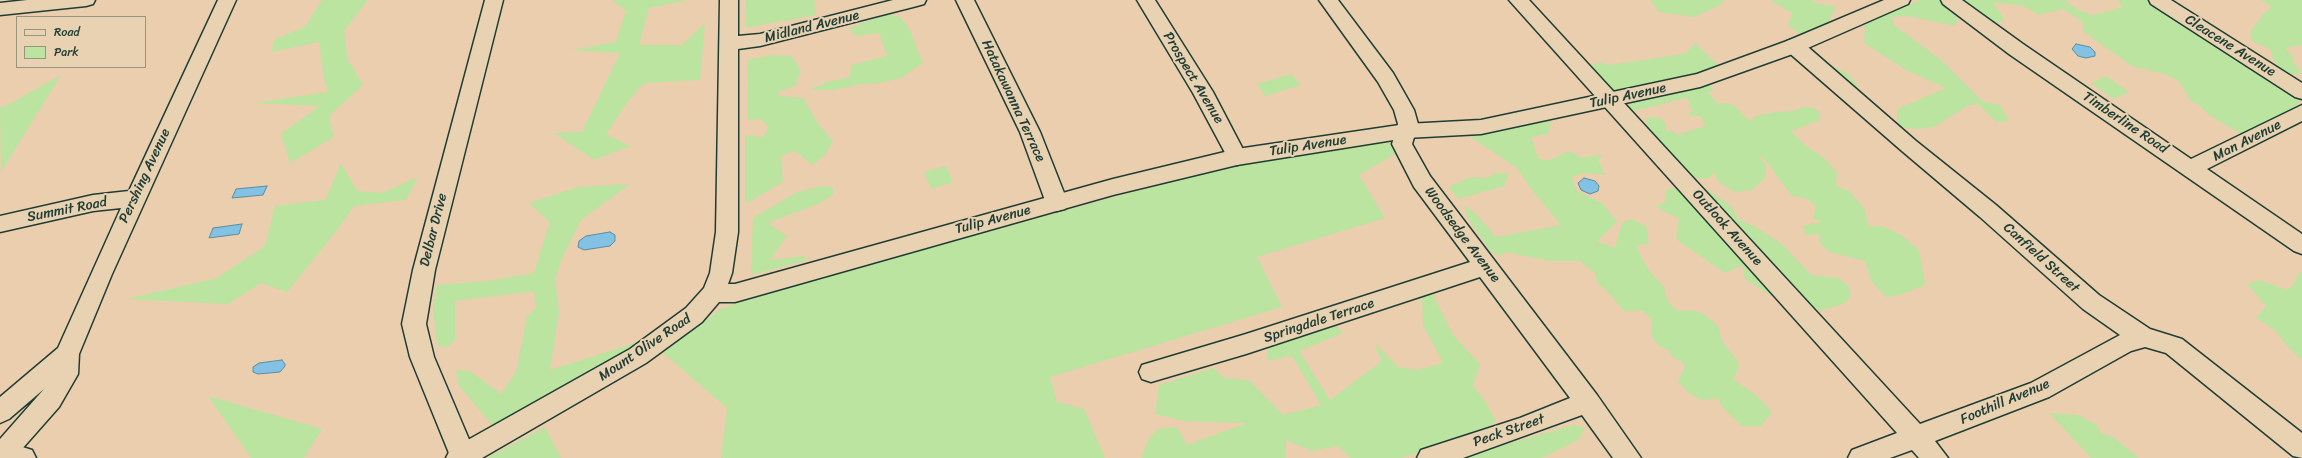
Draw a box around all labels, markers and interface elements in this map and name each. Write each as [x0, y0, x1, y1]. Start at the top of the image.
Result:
street label: Midland Avenue [763, 7, 861, 47]
street label: Cleacene Avenue [2182, 11, 2278, 81]
legend [16, 16, 146, 68]
text: Road [54, 21, 80, 43]
street label: Prospect Avenue [1159, 29, 1227, 127]
street label: Hatakawanna Terrace [977, 37, 1049, 165]
text: Park [54, 41, 79, 63]
street label: Tulip Avenue [1588, 80, 1668, 112]
street label: Timberline Road [2079, 88, 2171, 158]
street label: Man Avenue [2210, 117, 2284, 165]
street label: Pershing Avenue [116, 126, 174, 226]
street label: Tulip Avenue [1268, 132, 1348, 160]
street label: Woodsedge Avenue [1421, 184, 1503, 286]
street label: Outlook Avenue [1688, 187, 1766, 269]
street label: Delbar Drive [417, 192, 451, 268]
street label: Summit Road [26, 194, 108, 226]
street label: Tulip Avenue [953, 202, 1033, 238]
street label: Canfield Street [2000, 219, 2082, 297]
street label: Springdale Terrace [1262, 295, 1376, 347]
street label: Mount Olive Road [596, 311, 694, 385]
street label: Foothill Avenue [1958, 376, 2052, 428]
street label: Peck Street [1471, 411, 1547, 451]

